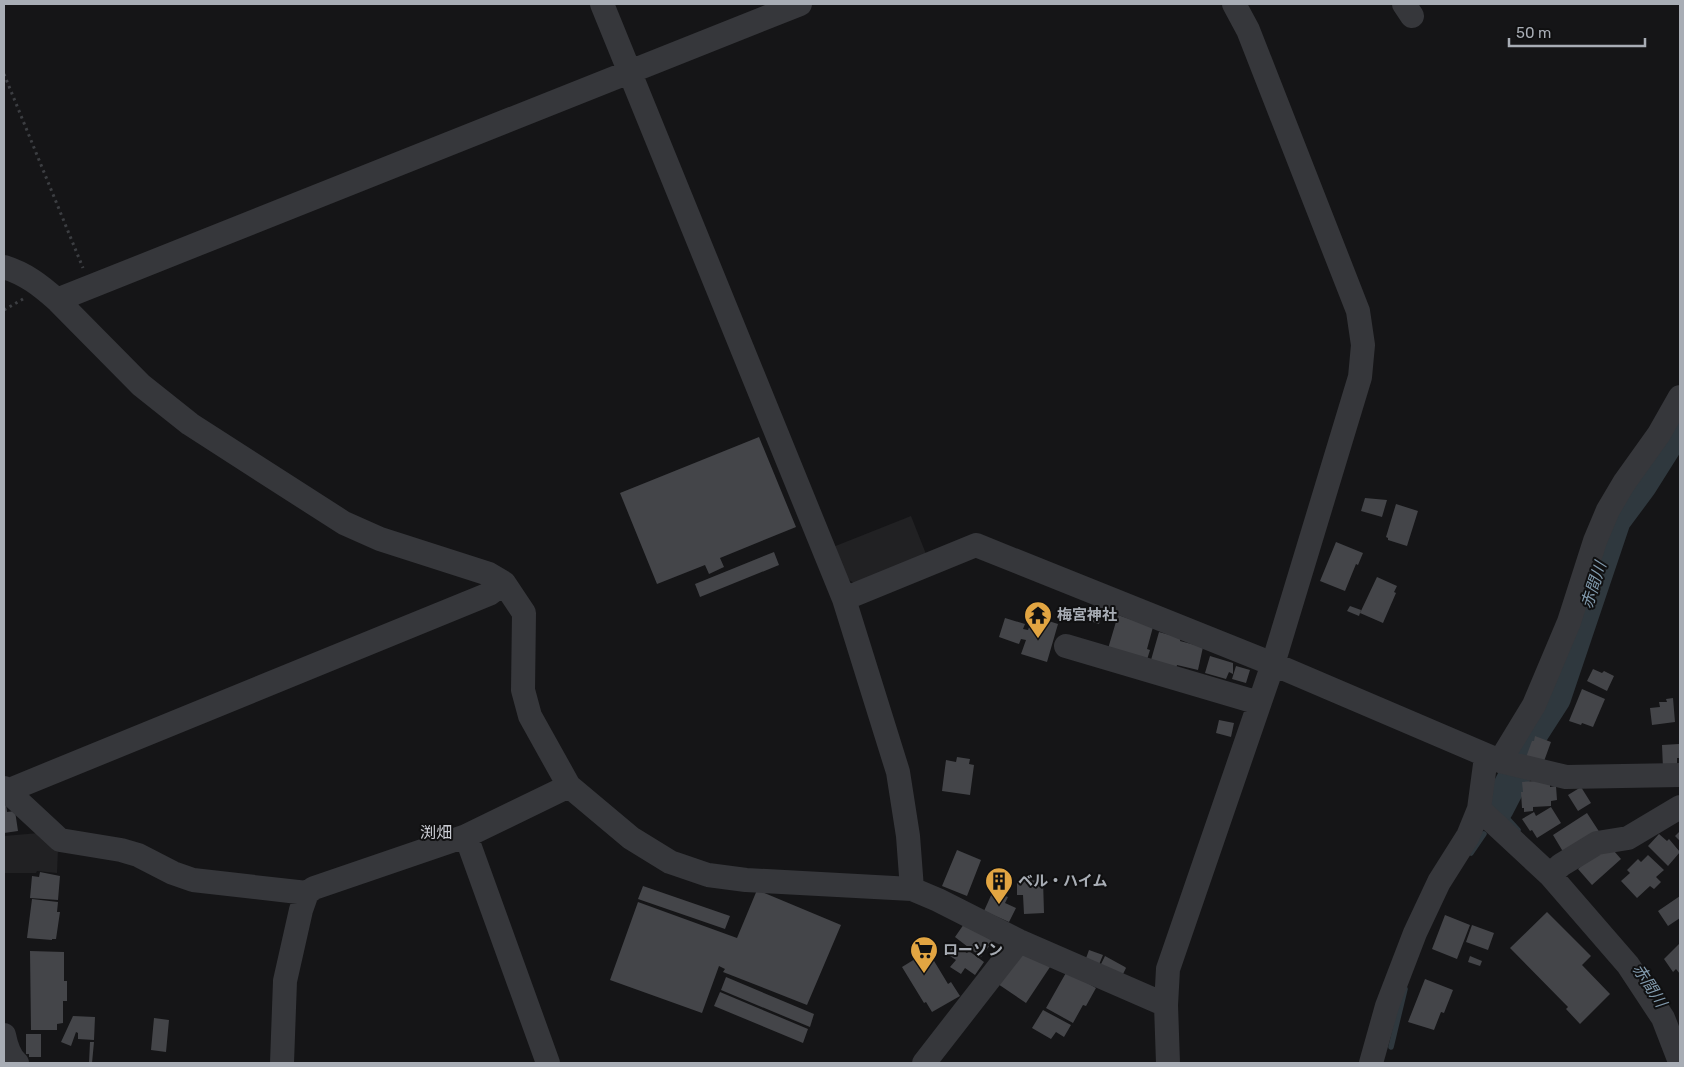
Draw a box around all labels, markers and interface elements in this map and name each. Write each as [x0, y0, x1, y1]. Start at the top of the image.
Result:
scale bar [1509, 15, 1645, 47]
text: 50 m [1516, 24, 1551, 42]
water label: 赤間川 [1577, 557, 1611, 611]
temple icon: 梅宮神社 [1023, 600, 1053, 639]
place label: 梅宮神社 [1057, 606, 1117, 624]
district label: 渕畑 [420, 823, 452, 842]
building icon: ベル・ハイム [984, 866, 1014, 905]
place label: ベル・ハイム [1018, 872, 1107, 890]
supermarket icon: ローソン [909, 935, 939, 974]
place label: ローソン [943, 941, 1003, 959]
water label: 赤間川 [1629, 960, 1672, 1012]

